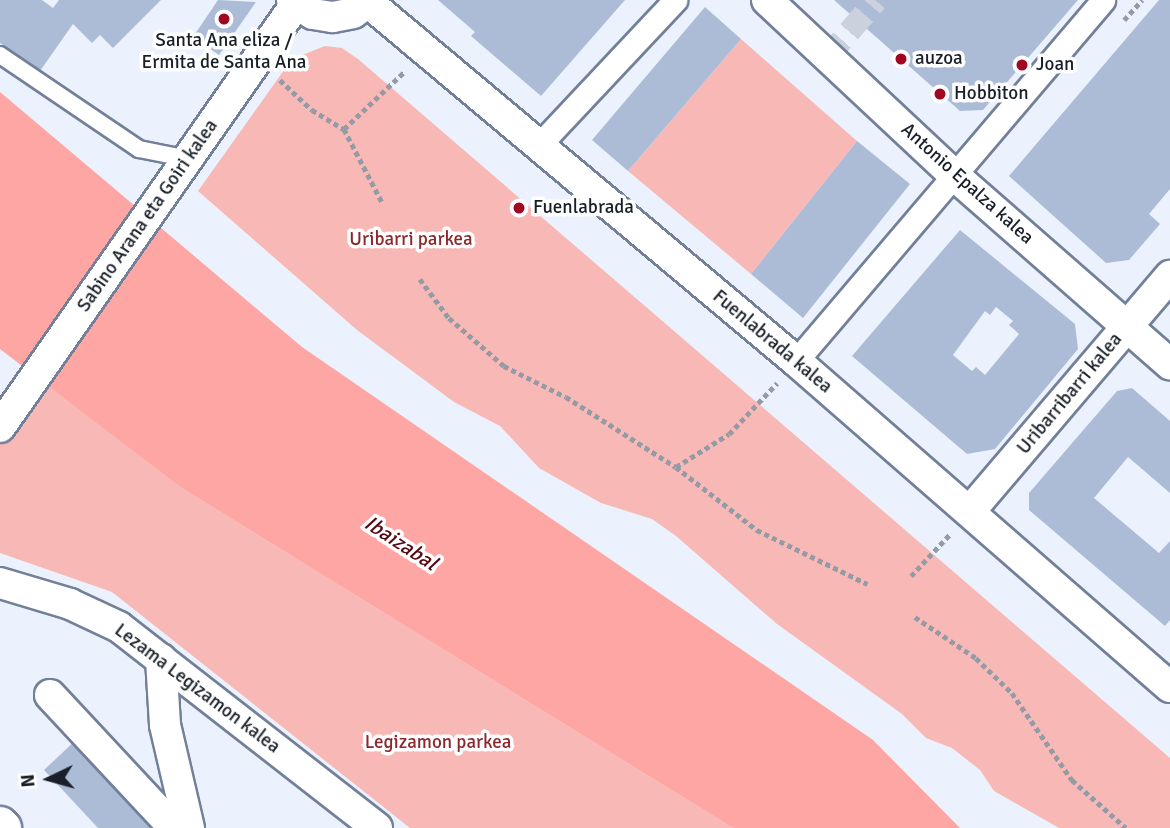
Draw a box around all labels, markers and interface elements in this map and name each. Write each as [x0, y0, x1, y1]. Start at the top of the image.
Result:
marker: Santa Ana eliza / Ermita de Santa Ana [216, 11, 232, 27]
place label: Santa Ana eliza / Ermita de Santa Ana [142, 30, 306, 74]
place label: auzoa [915, 48, 963, 70]
marker: auzoa [893, 51, 909, 67]
place label: Joan [1036, 54, 1074, 76]
marker: Joan [1014, 57, 1030, 73]
place label: Hobbiton [954, 83, 1029, 105]
marker: Hobbiton [932, 86, 948, 102]
street label: Sabino Arana eta Goiri kalea [73, 115, 223, 317]
street label: Antonio Epalza kalea [896, 119, 1038, 249]
place label: Fuenlabrada [533, 197, 634, 219]
marker: Fuenlabrada [511, 200, 527, 216]
park label: Uribarri parkea [349, 229, 473, 251]
street label: Fuenlabrada kalea [708, 285, 836, 399]
street label: Uribarribarri kalea [1013, 329, 1127, 459]
water label: Ibaizabal [360, 510, 442, 576]
street label: Lezama Legizamon kalea [110, 619, 284, 759]
park label: Legizamon parkea [365, 732, 511, 754]
north arrow [14, 744, 84, 814]
text: N [16, 773, 41, 788]

